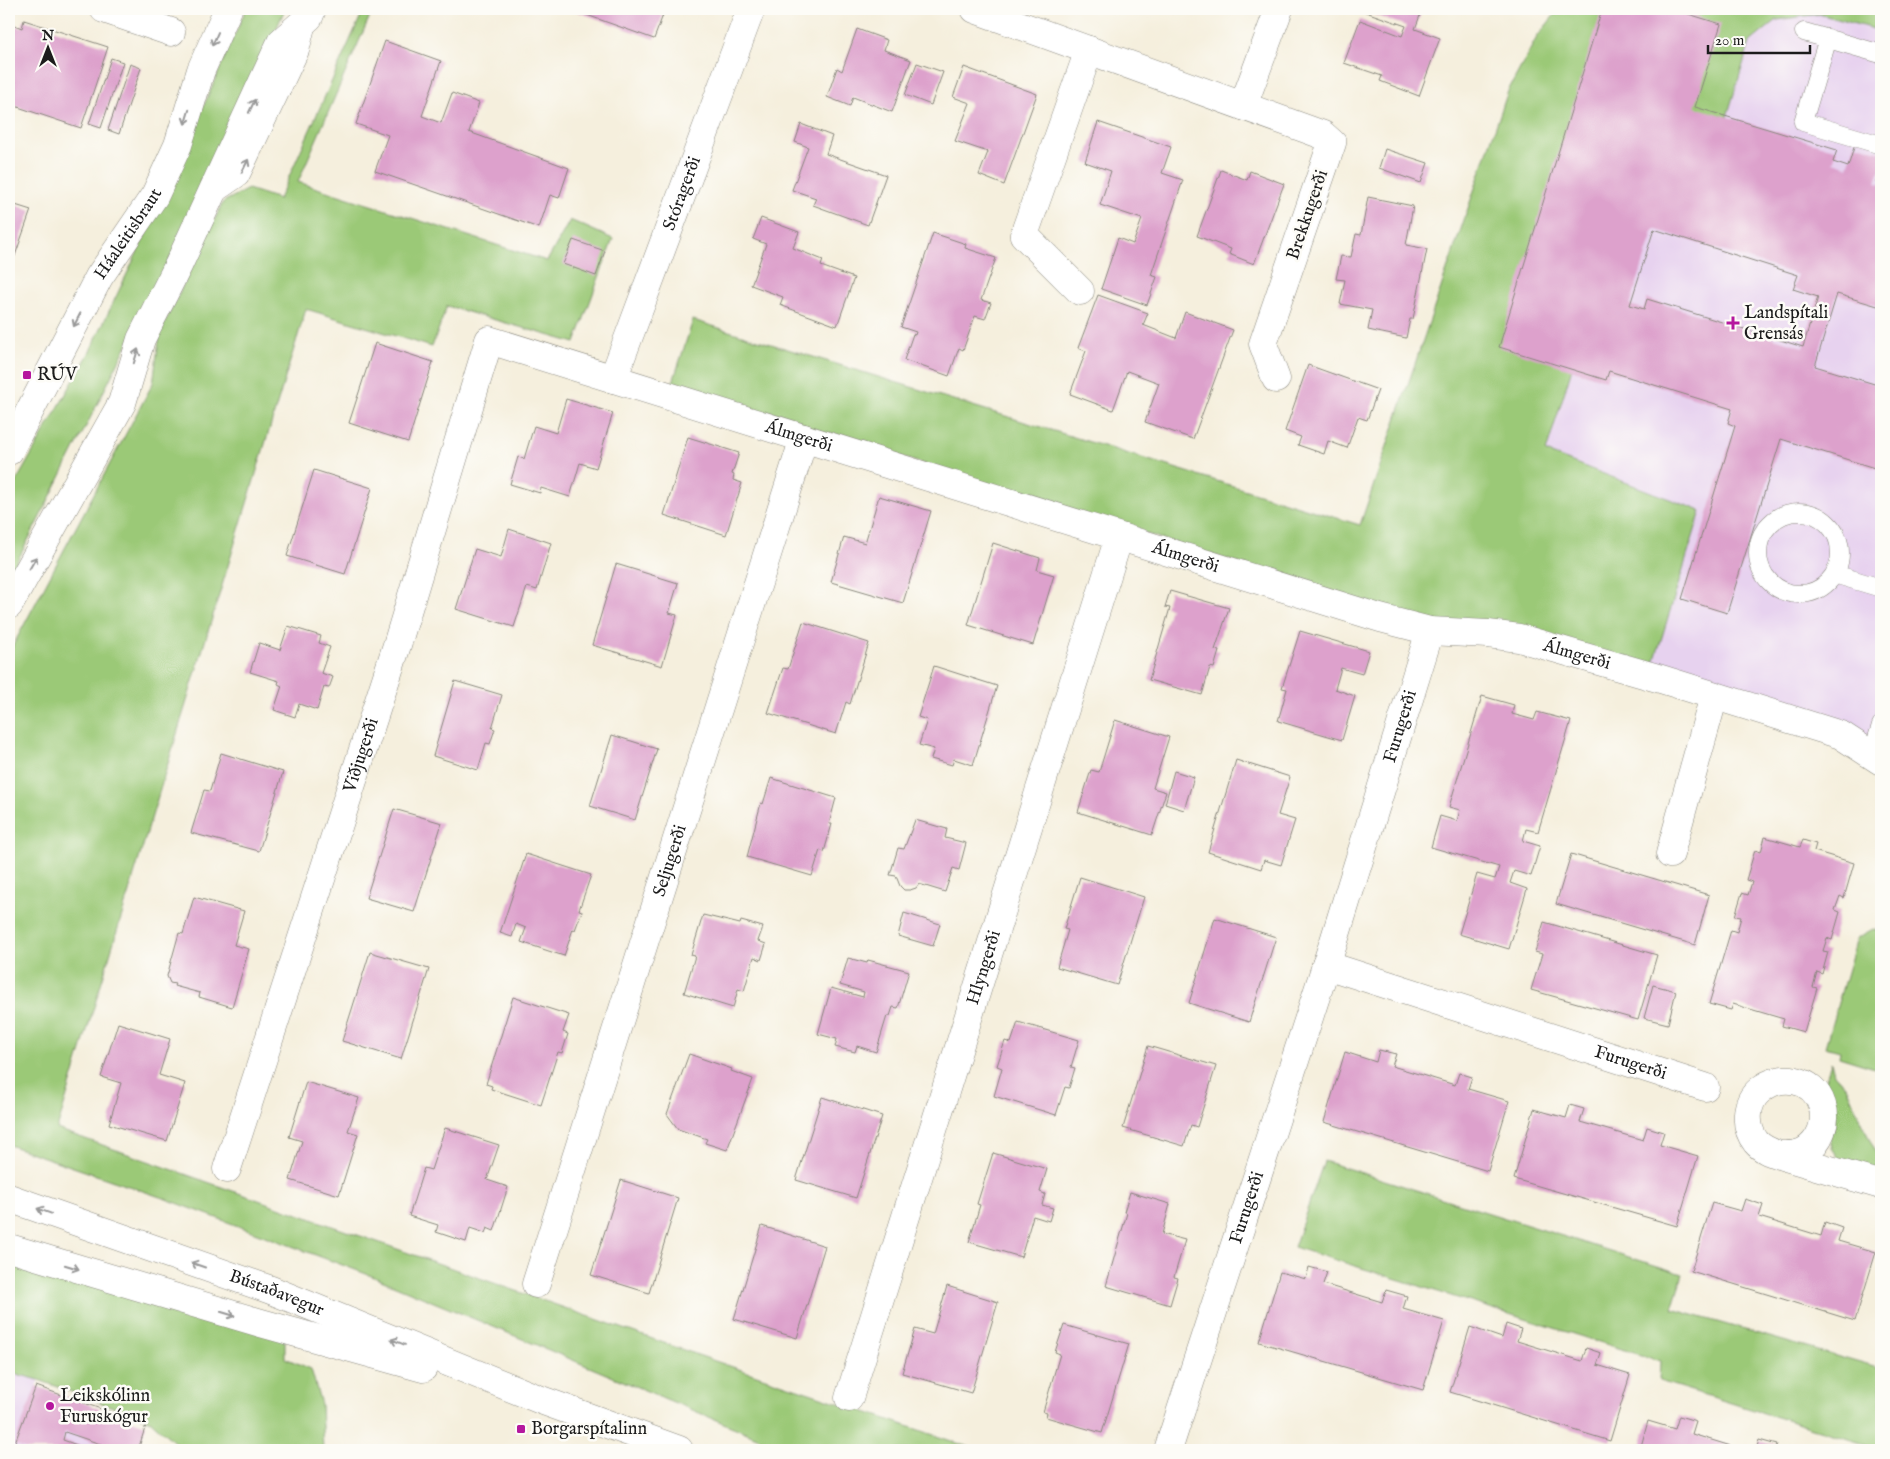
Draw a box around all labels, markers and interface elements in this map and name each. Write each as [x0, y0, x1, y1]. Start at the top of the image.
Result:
north arrow [22, 22, 72, 72]
scale bar [1708, 22, 1810, 54]
text: N [41, 27, 54, 45]
one-way arrow [209, 31, 219, 46]
text: 20 m [1715, 31, 1745, 50]
one-way arrow [247, 99, 257, 114]
one-way arrow [181, 108, 191, 124]
street label: Stóragerði [658, 153, 707, 234]
one-way arrow [241, 159, 250, 174]
street label: Brekkugerði [1282, 167, 1334, 263]
street label: Háaleitisbraut [89, 185, 168, 284]
place label: Landspítali Grensás [1744, 302, 1828, 346]
one-way arrow [72, 313, 82, 328]
marker: Landspítali Grensás [1726, 316, 1740, 330]
one-way arrow [132, 349, 142, 365]
place label: RÚV [37, 363, 78, 387]
marker: RÚV [21, 369, 33, 381]
street label: Álmgerði [761, 413, 835, 458]
street label: Álmgerði [1148, 534, 1222, 579]
one-way arrow [28, 555, 38, 570]
street label: Álmgerði [1539, 632, 1613, 675]
street label: Furugerði [1378, 687, 1423, 766]
street label: Viðjugerði [338, 715, 384, 796]
street label: Seljugerði [648, 822, 692, 900]
street label: Hlyngerði [961, 927, 1006, 1008]
street label: Furugerði [1591, 1041, 1670, 1086]
street label: Furugerði [1225, 1168, 1270, 1247]
one-way arrow [37, 1206, 53, 1215]
one-way arrow [190, 1259, 206, 1269]
one-way arrow [64, 1263, 80, 1273]
street label: Bústaðavegur [226, 1265, 328, 1322]
one-way arrow [220, 1309, 236, 1319]
one-way arrow [391, 1336, 406, 1346]
place label: Leikskólinn Furuskógur [60, 1385, 150, 1429]
marker: Leikskólinn Furuskógur [44, 1400, 56, 1412]
place label: Borgarspítalinn [531, 1418, 647, 1441]
marker: Borgarspítalinn [515, 1423, 527, 1435]

